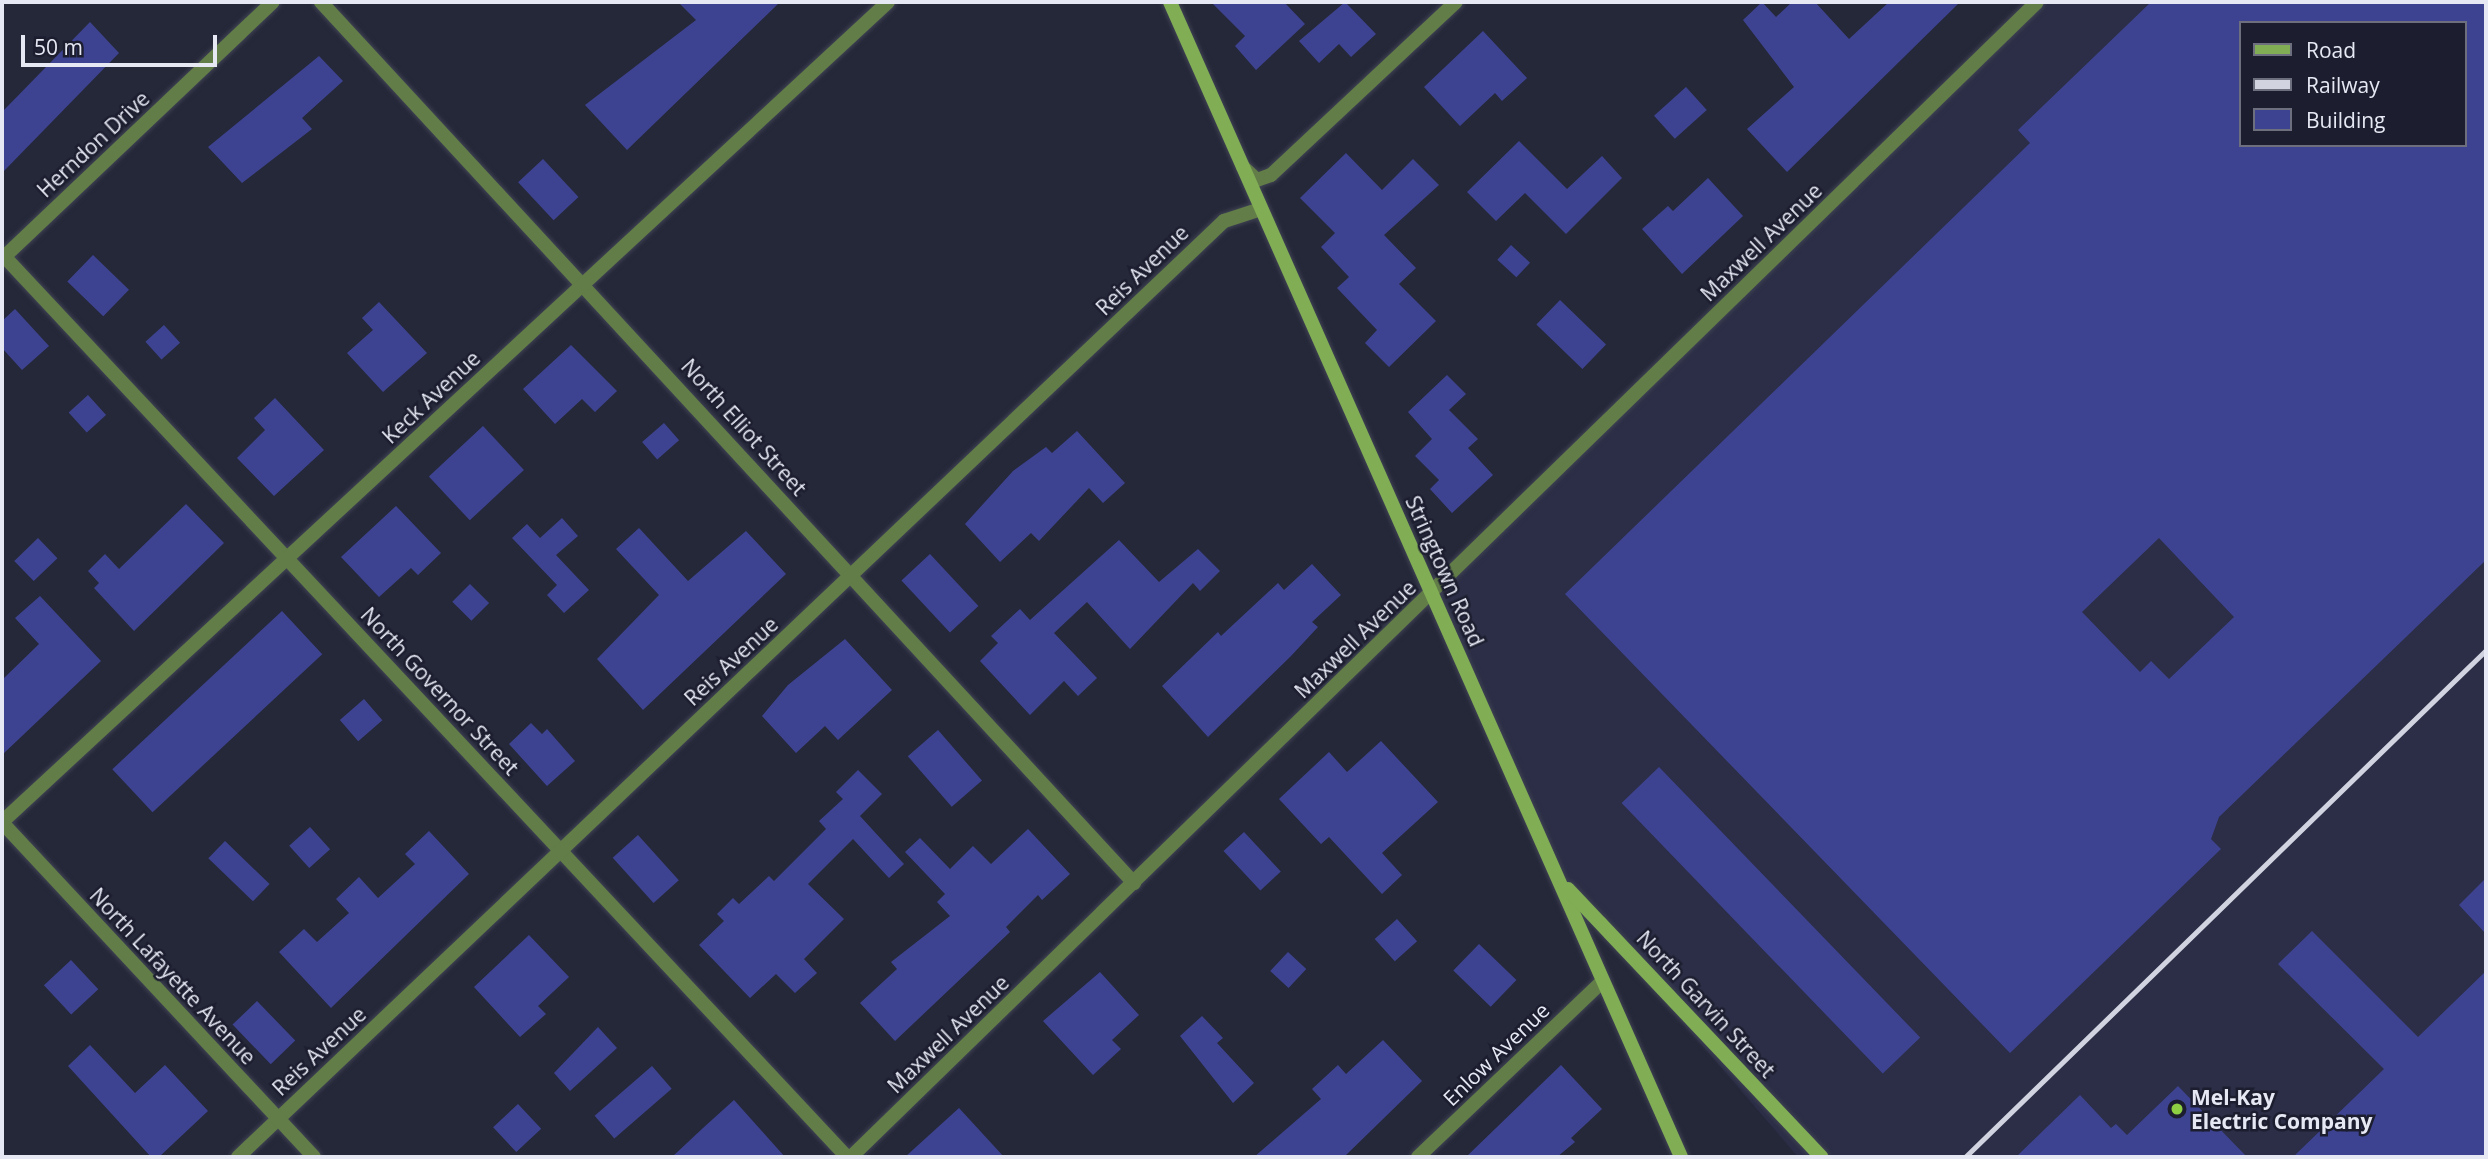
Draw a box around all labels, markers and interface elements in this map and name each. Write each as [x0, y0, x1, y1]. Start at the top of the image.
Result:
scale bar [24, 21, 220, 65]
legend [2240, 21, 2467, 147]
text: 50 m [34, 33, 83, 61]
text: Road [2306, 36, 2356, 64]
text: Railway [2306, 71, 2380, 99]
street label: Herndon Drive [32, 86, 154, 202]
text: Building [2306, 106, 2385, 134]
street label: Maxwell Avenue [1695, 178, 1827, 306]
street label: Reis Avenue [1091, 220, 1193, 320]
street label: Keck Avenue [377, 345, 485, 449]
street label: North Elliot Street [676, 354, 812, 500]
street label: Stringtown Road [1401, 492, 1489, 650]
street label: Maxwell Avenue [1289, 575, 1421, 703]
street label: North Governor Street [356, 602, 524, 780]
street label: Reis Avenue [679, 611, 783, 711]
street label: North Lafayette Avenue [85, 883, 261, 1069]
street label: North Garvin Street [1632, 926, 1780, 1082]
street label: Maxwell Avenue [882, 970, 1014, 1098]
street label: Enlow Avenue [1438, 997, 1554, 1111]
street label: Reis Avenue [267, 1001, 371, 1101]
place label: Mel-Kay Electric Company [2191, 1084, 2372, 1134]
marker: Mel-Kay Electric Company [2169, 1101, 2185, 1117]

